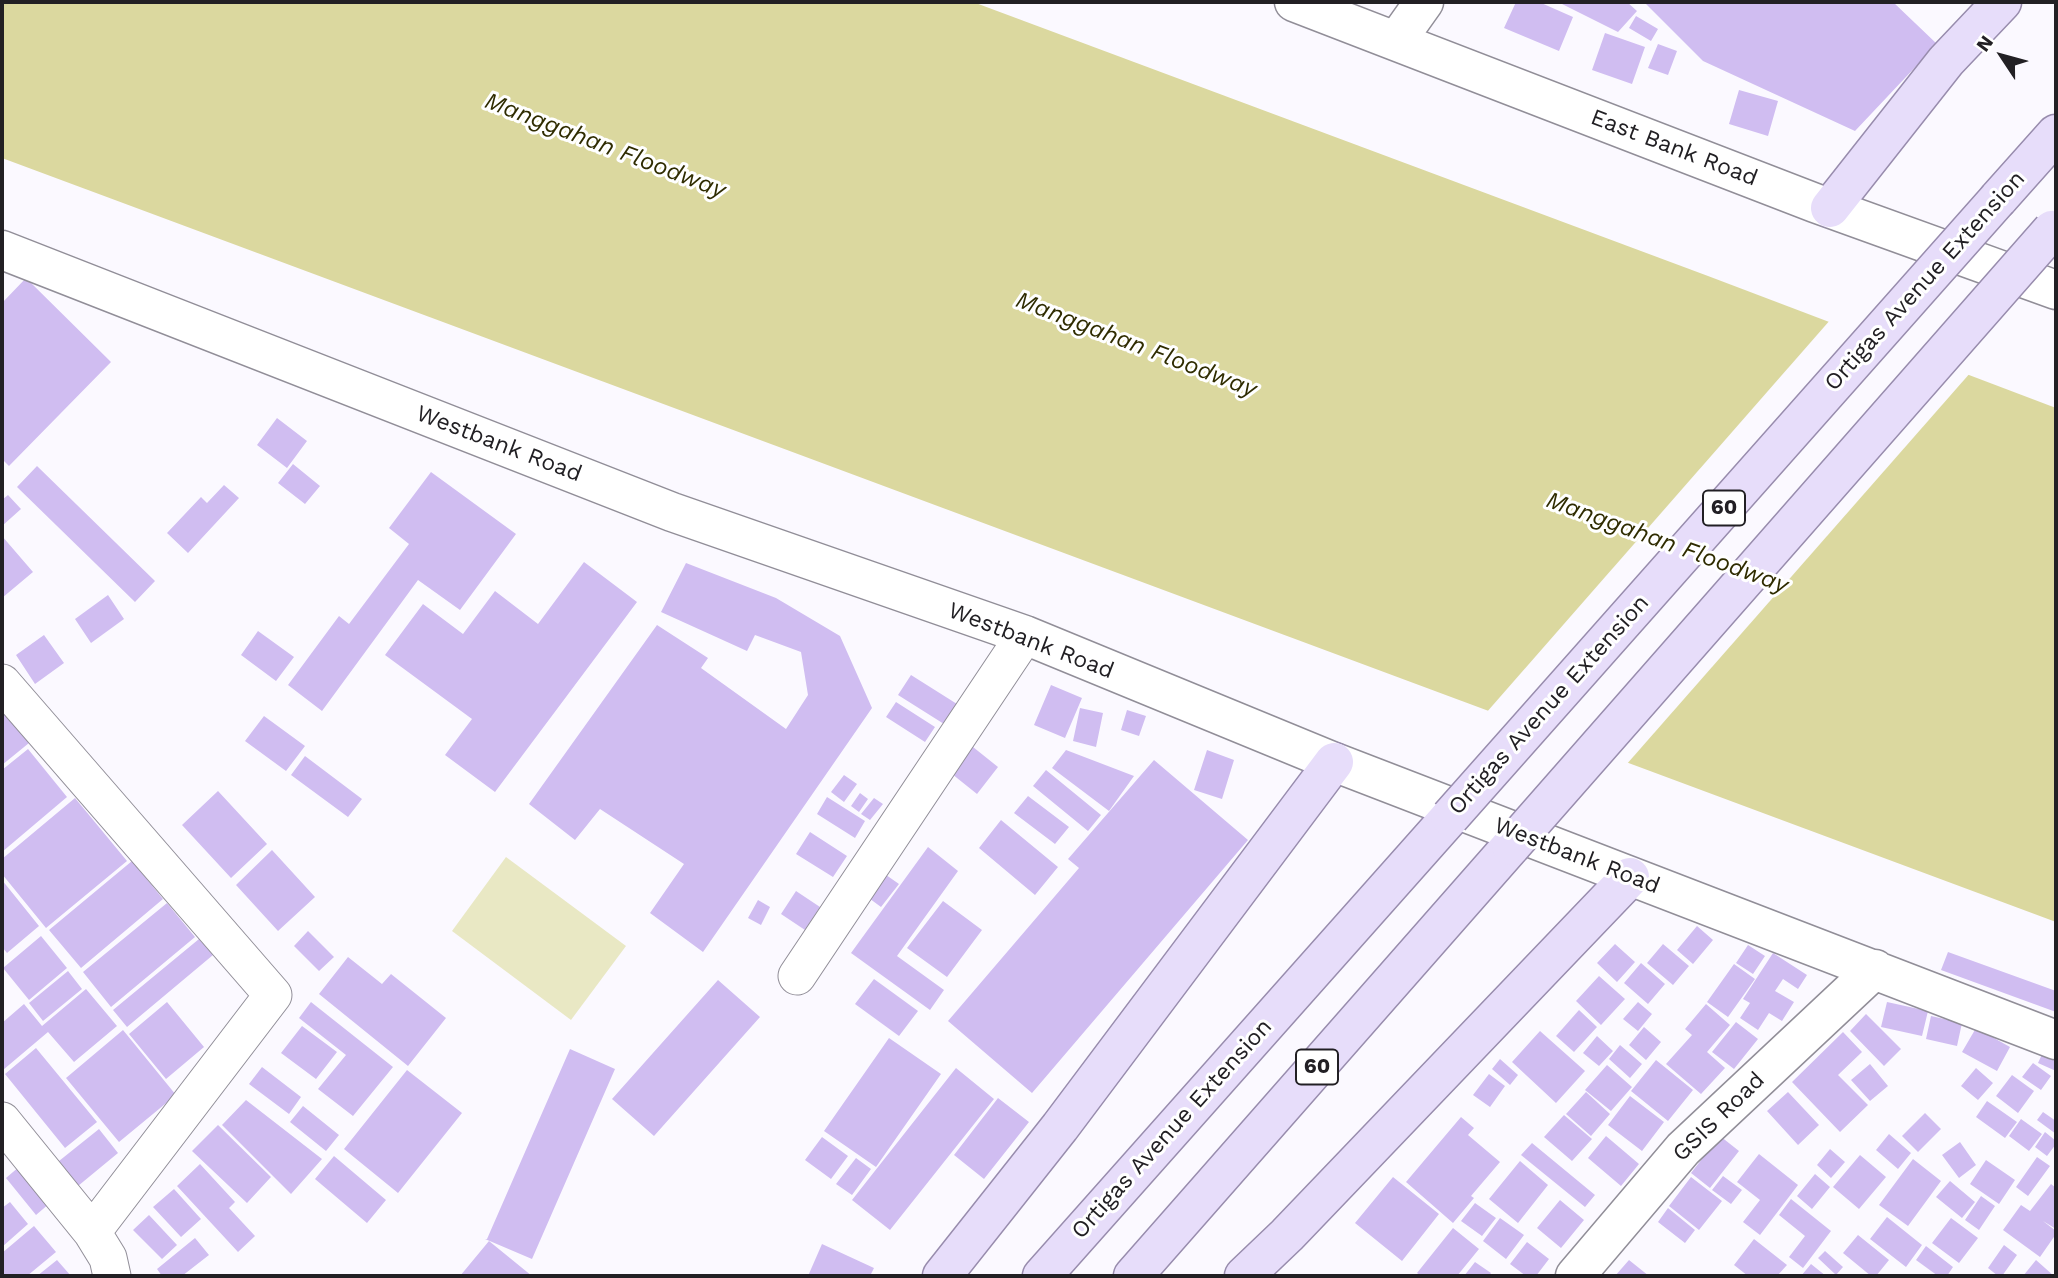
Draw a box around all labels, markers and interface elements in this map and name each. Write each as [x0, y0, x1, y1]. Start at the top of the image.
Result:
north arrow [1967, 21, 2037, 91]
text: N [1971, 31, 1998, 56]
water label: Manggahan Floodway [481, 87, 729, 205]
street label: East Bank Road [1587, 103, 1761, 193]
street label: Ortigas Avenue Extension [1819, 165, 2031, 397]
water label: Manggahan Floodway [1012, 286, 1260, 404]
street label: Westbank Road [412, 400, 586, 488]
water label: Manggahan Floodway [1542, 486, 1792, 600]
road number: 60 [1703, 490, 1745, 526]
street label: Ortigas Avenue Extension [1443, 589, 1655, 821]
street label: Westbank Road [944, 597, 1118, 685]
street label: Westbank Road [1490, 812, 1664, 900]
street label: Ortigas Avenue Extension [1066, 1013, 1278, 1245]
road number: 60 [1296, 1050, 1338, 1084]
street label: GSIS Road [1667, 1066, 1771, 1168]

